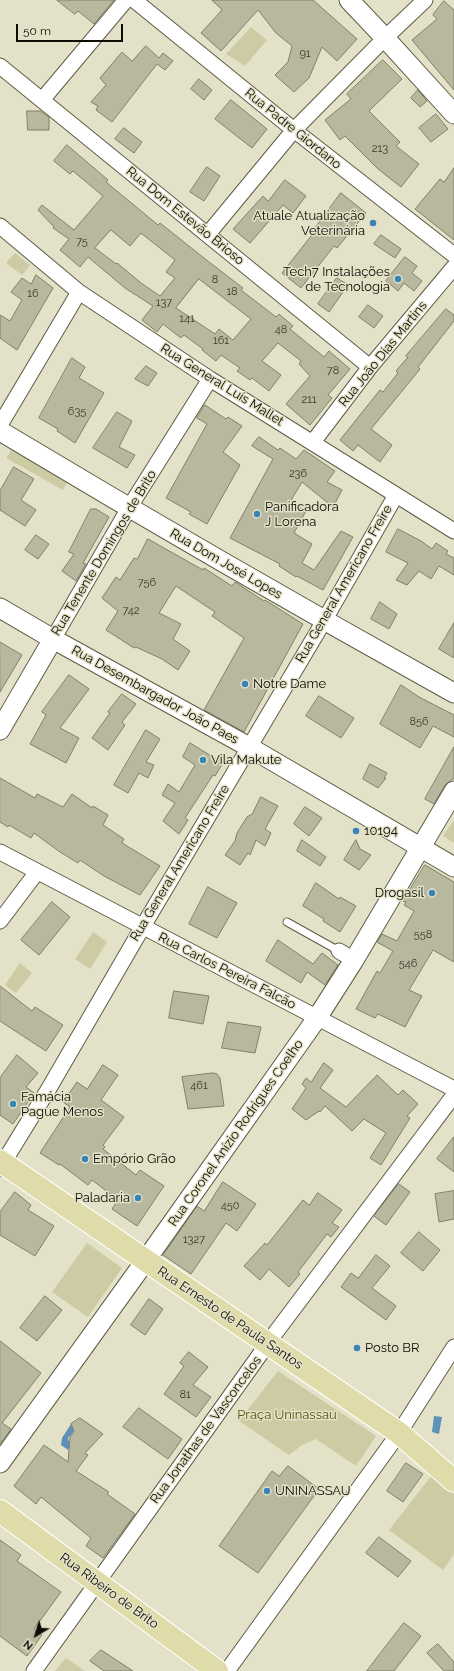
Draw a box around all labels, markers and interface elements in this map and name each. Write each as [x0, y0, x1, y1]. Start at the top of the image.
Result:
scale bar [18, 16, 125, 42]
text: 50 m [23, 24, 51, 38]
house number: 91 [299, 47, 311, 61]
street label: Rua Padre Giordano [242, 85, 344, 173]
house number: 213 [372, 142, 388, 156]
street label: Rua Dom Estevão Brioso [123, 164, 247, 268]
place label: Atuale Atualização Veterinária [253, 208, 365, 239]
marker: Atuale Atualização Veterinária [368, 218, 378, 228]
house number: 75 [76, 235, 88, 249]
place label: Tech7 Instalações de Tecnologia [283, 264, 390, 295]
house number: 8 [212, 273, 218, 287]
marker: Tech7 Instalações de Tecnologia [393, 274, 403, 284]
house number: 18 [226, 285, 238, 299]
house number: 16 [27, 287, 39, 301]
house number: 137 [156, 296, 172, 310]
street label: Rua João Dias Martins [336, 298, 430, 410]
house number: 141 [179, 312, 195, 326]
house number: 48 [275, 323, 287, 337]
house number: 161 [213, 334, 229, 348]
street label: Rua General Luís Mallet [158, 341, 286, 429]
house number: 78 [327, 364, 339, 378]
house number: 211 [301, 393, 317, 407]
house number: 635 [68, 405, 86, 419]
street label: Rua Tenente Domingos de Brito [48, 467, 160, 639]
house number: 236 [289, 467, 307, 481]
place label: Panificadora J Lorena [265, 499, 339, 530]
street label: Rua General Americano Freire [292, 502, 396, 666]
marker: Panificadora J Lorena [252, 509, 262, 519]
street label: Rua Dom José Lopes [167, 525, 285, 603]
house number: 756 [138, 576, 156, 590]
house number: 742 [122, 604, 140, 618]
street label: Rua Desembargador João Paes [69, 642, 241, 748]
place label: Notre Dame [253, 676, 326, 692]
marker: Notre Dame [240, 679, 250, 689]
house number: 856 [409, 715, 429, 729]
place label: Vila Makute [211, 752, 282, 768]
marker: Vila Makute [198, 755, 208, 765]
street label: Rua General Americano Freire [127, 782, 233, 944]
place label: 10194 [364, 823, 398, 839]
marker: 10194 [351, 826, 361, 836]
place label: Drogasil [375, 885, 424, 901]
marker: Drogasil [427, 888, 437, 898]
house number: 558 [414, 928, 432, 942]
street label: Rua Carlos Pereira Falcão [155, 929, 299, 1013]
house number: 546 [399, 957, 417, 971]
street label: Rua Coronel Anízio Rodrigues Coelho [165, 1037, 307, 1229]
house number: 461 [190, 1079, 208, 1093]
place label: Famácia Pague Menos [21, 1089, 103, 1120]
marker: Famácia Pague Menos [8, 1099, 18, 1109]
place label: Empório Grão [93, 1151, 176, 1167]
marker: Empório Grão [80, 1154, 90, 1164]
place label: Paladaria [75, 1190, 130, 1206]
marker: Paladaria [133, 1193, 143, 1203]
house number: 450 [221, 1199, 239, 1213]
house number: 1327 [183, 1233, 205, 1247]
street label: Rua Ernesto de Paula Santos [154, 1263, 306, 1373]
place label: Posto BR [365, 1340, 419, 1356]
marker: Posto BR [352, 1343, 362, 1353]
street label: Rua Jonathas de Vasconcelos [147, 1353, 265, 1507]
house number: 81 [179, 1388, 191, 1402]
park label: Praça Uninassau [237, 1407, 337, 1423]
place label: UNINASSAU [275, 1483, 351, 1499]
marker: UNINASSAU [262, 1486, 272, 1496]
street label: Rua Ribeiro de Brito [56, 1550, 162, 1632]
north arrow [16, 1615, 56, 1655]
text: N [21, 1637, 36, 1653]

